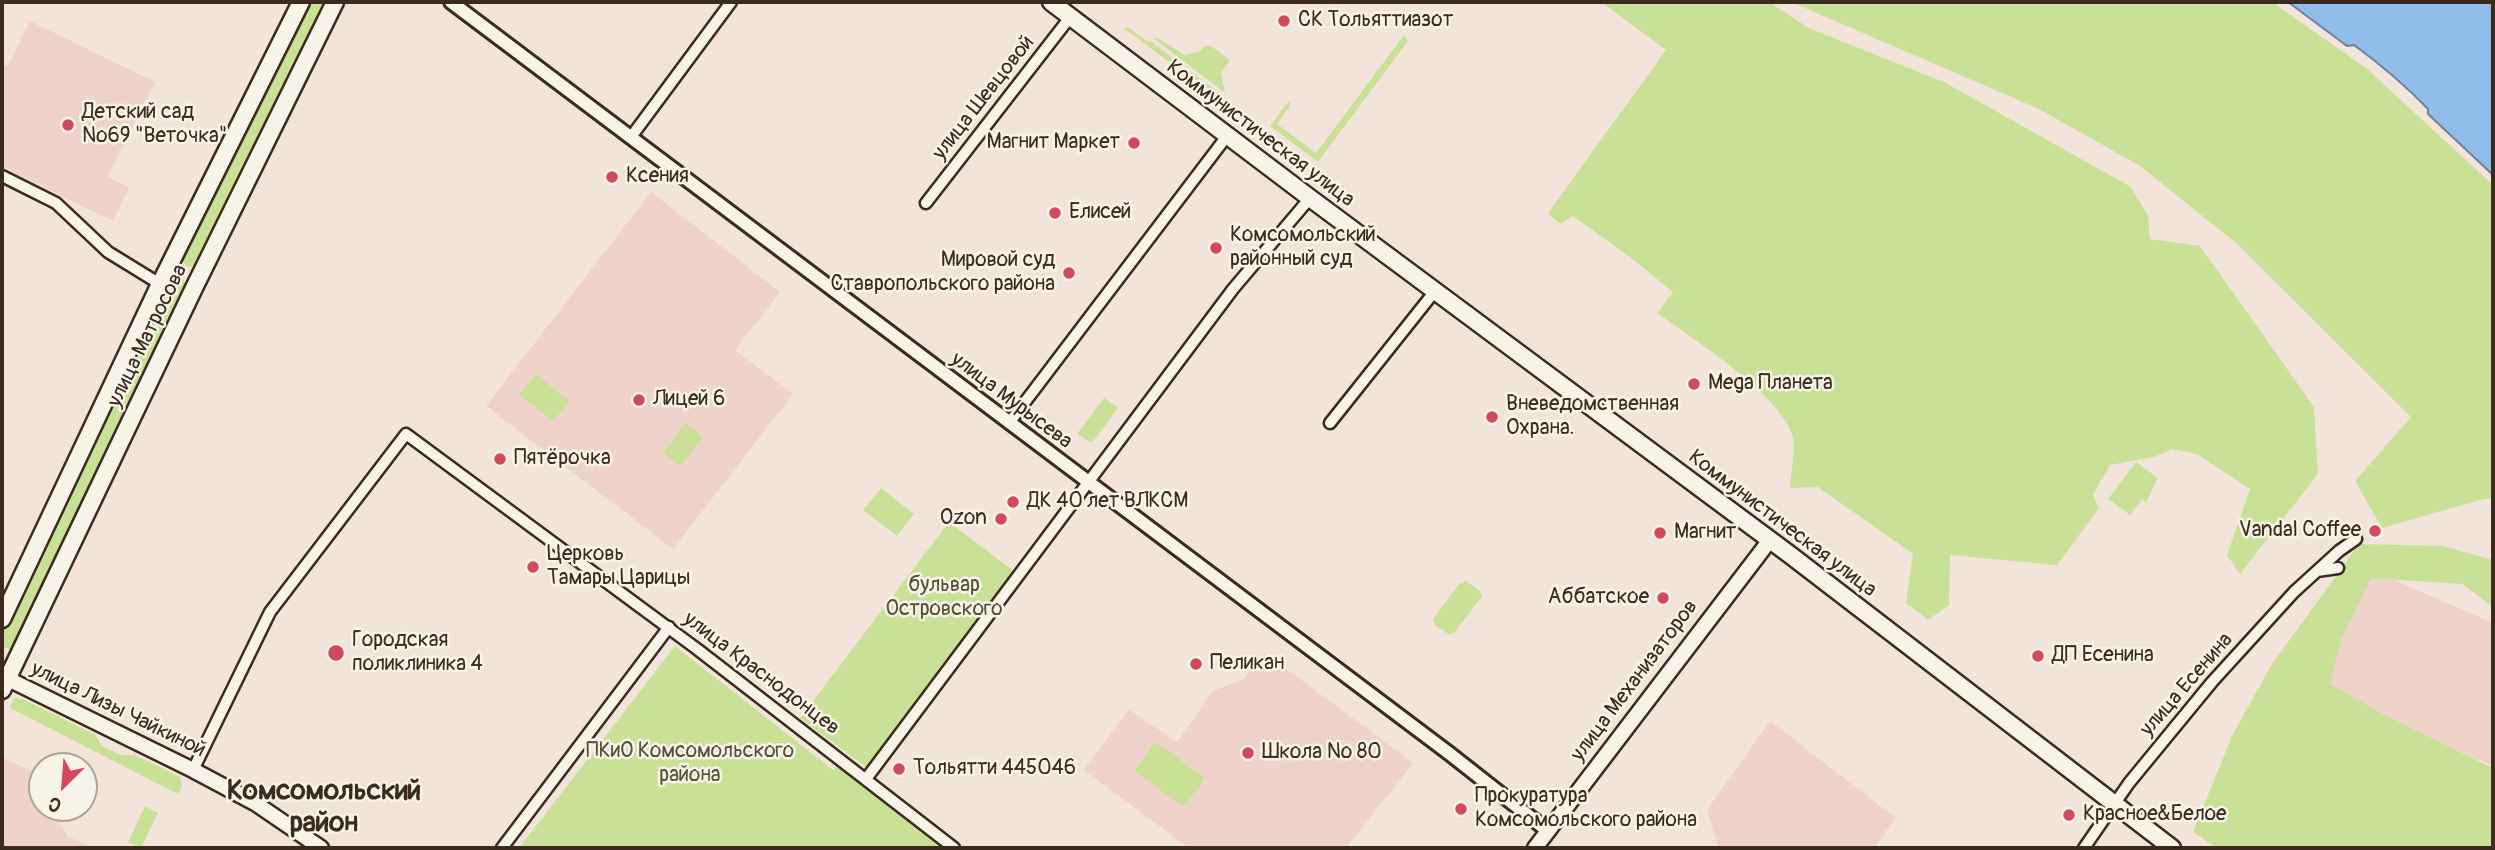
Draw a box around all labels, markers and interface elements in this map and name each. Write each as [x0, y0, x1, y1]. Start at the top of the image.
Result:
place label: СК Тольяттиазот [1298, 8, 1453, 34]
marker: СК Тольяттиазот [1276, 13, 1292, 29]
street label: улица Шевцовой [928, 31, 1040, 165]
street label: Коммунистическая улица [1161, 55, 1359, 213]
place label: Детский сад №69 "Веточка" [82, 100, 227, 150]
marker: Детский сад №69 "Веточка" [60, 117, 76, 133]
place label: Магнит Маркет [987, 130, 1120, 156]
marker: Магнит Маркет [1126, 135, 1142, 151]
place label: Ксения [626, 164, 689, 190]
marker: Ксения [604, 169, 620, 185]
place label: Елисей [1069, 200, 1131, 226]
marker: Елисей [1047, 205, 1063, 221]
place label: Комсомольский районный суд [1230, 223, 1376, 273]
marker: Комсомольский районный суд [1208, 240, 1224, 256]
place label: Мировой суд Ставропольского района [831, 248, 1055, 298]
street label: улица Матросова [103, 261, 193, 411]
marker: Мировой суд Ставропольского района [1061, 265, 1077, 281]
street label: улица Мурысева [945, 347, 1077, 455]
place label: Mega Планета [1708, 371, 1833, 397]
marker: Mega Планета [1686, 376, 1702, 392]
place label: Лицей 6 [653, 387, 725, 413]
marker: Лицей 6 [631, 392, 647, 408]
place label: Вневедомственная Охрана. [1506, 392, 1679, 442]
marker: Вневедомственная Охрана. [1484, 409, 1500, 425]
street label: Коммунистическая улица [1683, 445, 1881, 603]
place label: Пятёрочка [514, 446, 611, 472]
marker: Пятёрочка [492, 451, 508, 467]
place label: ДК 40 лет ВЛКСМ [1027, 489, 1188, 515]
marker: ДК 40 лет ВЛКСМ [1005, 494, 1021, 510]
place label: Ozon [940, 506, 987, 532]
marker: Ozon [993, 511, 1009, 527]
place label: Vandal Coffee [2239, 518, 2361, 544]
place label: Магнит [1674, 520, 1736, 546]
marker: Vandal Coffee [2367, 523, 2383, 539]
marker: Магнит [1652, 525, 1668, 541]
place label: Церковь Тамары Царицы [547, 542, 691, 592]
marker: Церковь Тамары Царицы [525, 559, 541, 575]
park label: бульвар Островского [886, 573, 1002, 623]
place label: Аббатское [1548, 585, 1649, 611]
marker: Аббатское [1655, 590, 1671, 606]
street label: улица Механизаторов [1566, 595, 1704, 767]
street label: улица Краснодонцев [678, 607, 844, 741]
place label: Городская поликлиника 4 [352, 628, 483, 678]
street label: улица Есенина [2135, 628, 2239, 742]
marker: Городская поликлиника 4 [326, 643, 346, 663]
place label: ДП Есенина [2052, 643, 2154, 669]
marker: ДП Есенина [2030, 648, 2046, 664]
place label: Пеликан [1210, 651, 1284, 677]
marker: Пеликан [1188, 656, 1204, 672]
street label: улица Лизы Чайкиной [26, 657, 210, 763]
park label: ПКиО Комсомольского района [586, 739, 794, 789]
place label: Школа № 80 [1262, 740, 1382, 766]
marker: Школа № 80 [1240, 745, 1256, 761]
north arrow [28, 752, 98, 822]
place label: Тольятти 445046 [913, 756, 1076, 782]
marker: Тольятти 445046 [891, 761, 907, 777]
district label: Комсомольский район [227, 775, 421, 841]
place label: Прокуратура Комсомольского района [1475, 784, 1697, 834]
text: С [45, 791, 65, 818]
marker: Прокуратура Комсомольского района [1453, 801, 1469, 817]
place label: Красное&Белое [2083, 802, 2226, 828]
marker: Красное&Белое [2061, 807, 2077, 823]

